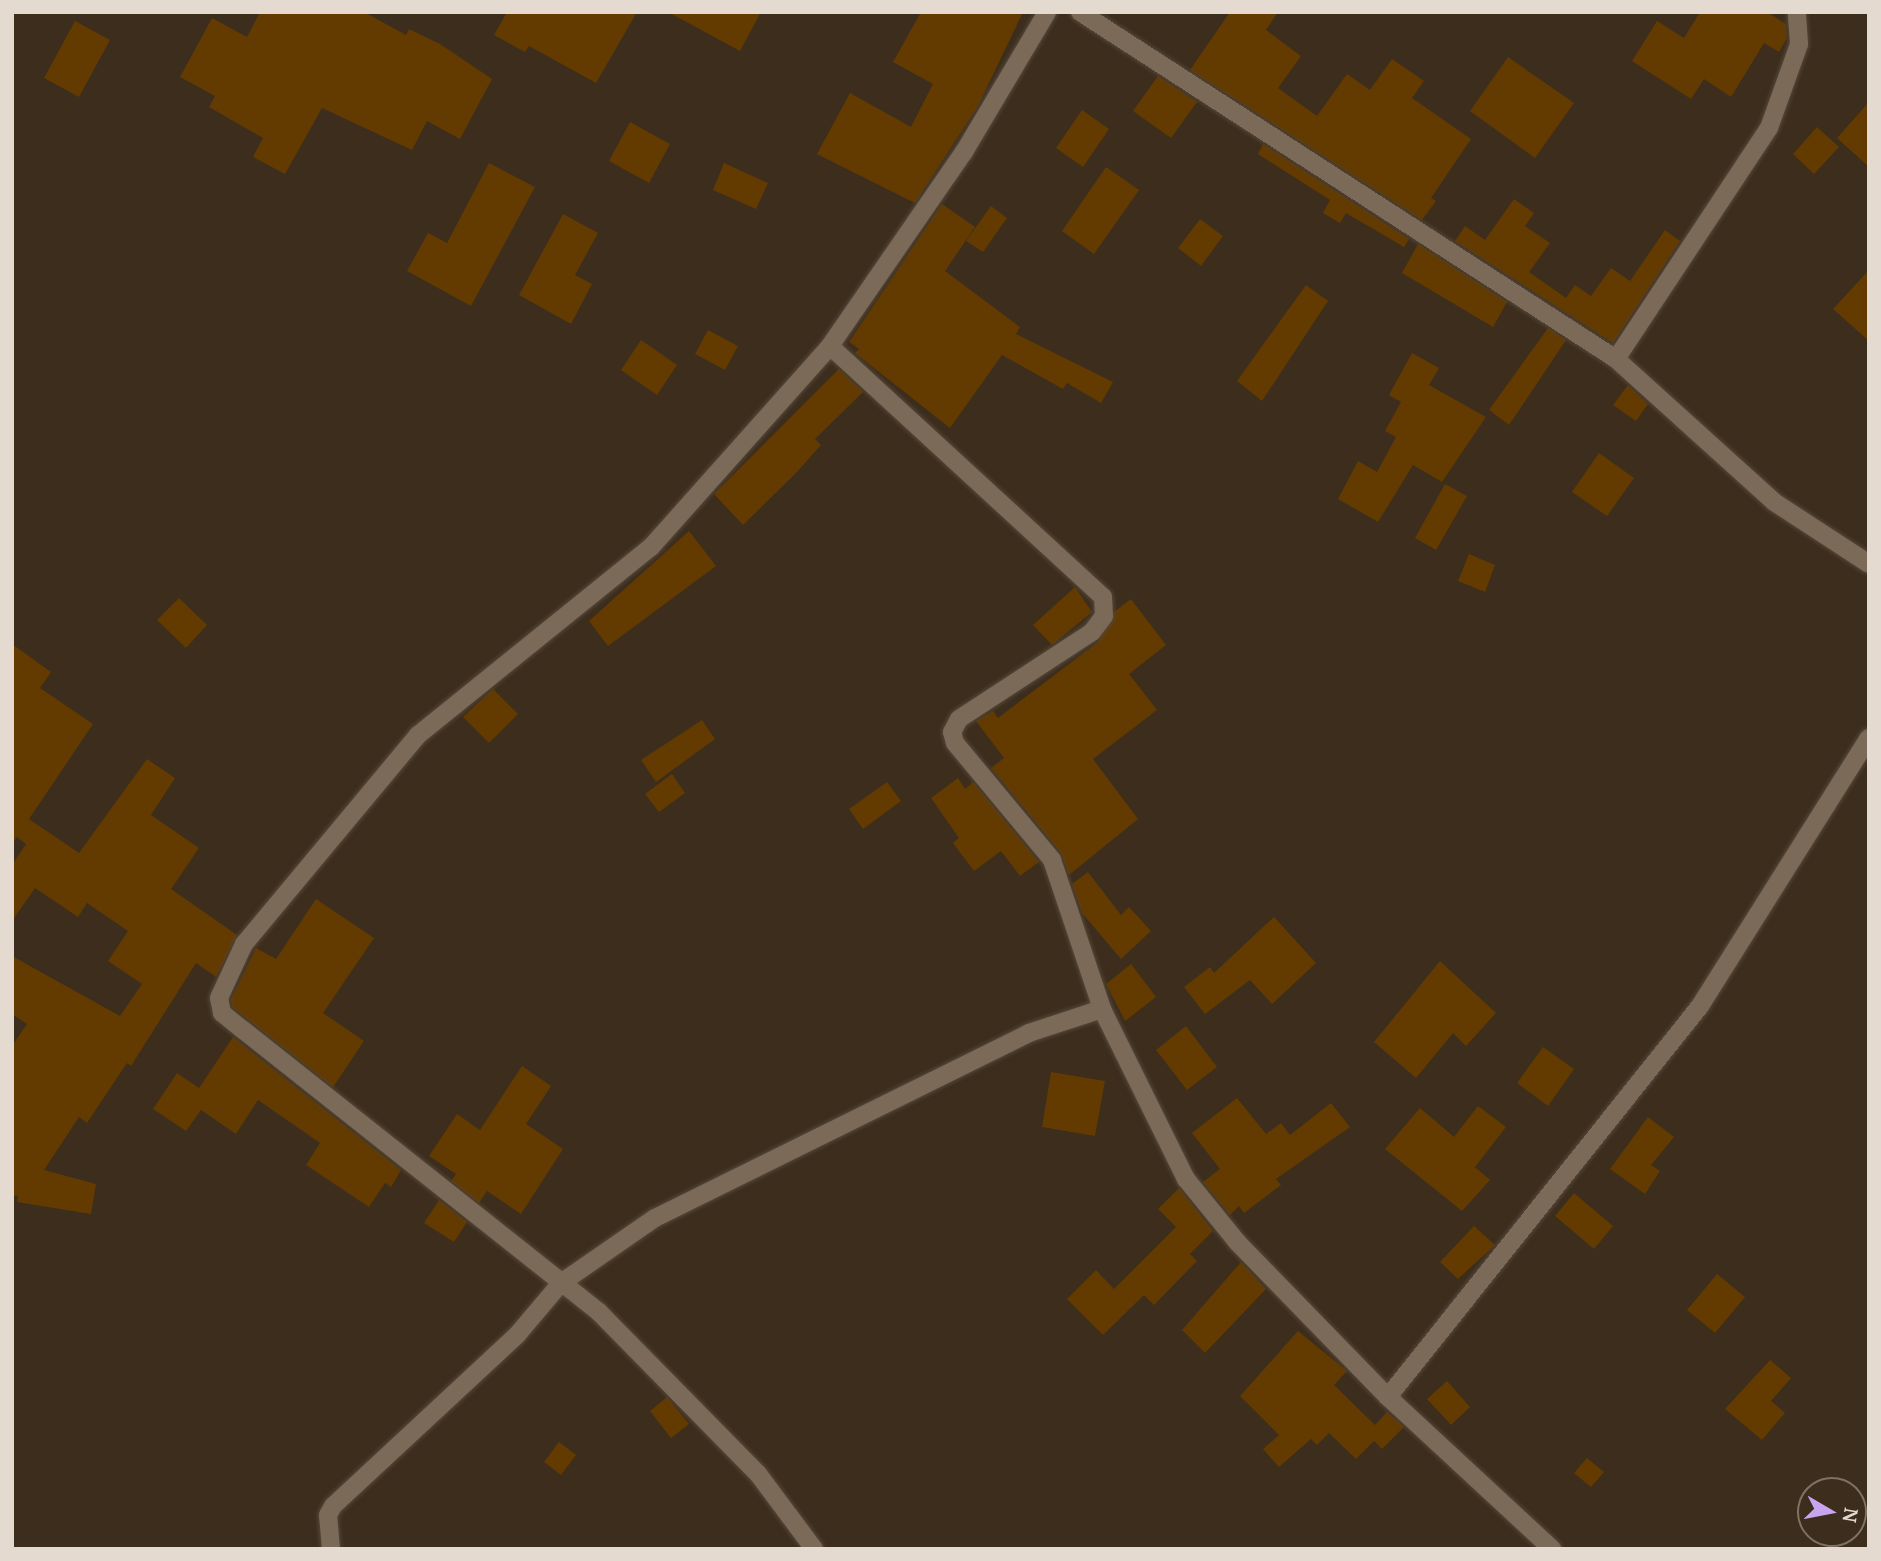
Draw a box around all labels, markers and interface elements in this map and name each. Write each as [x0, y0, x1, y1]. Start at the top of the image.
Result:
north arrow [1797, 1477, 1867, 1547]
text: N [1838, 1506, 1865, 1525]

